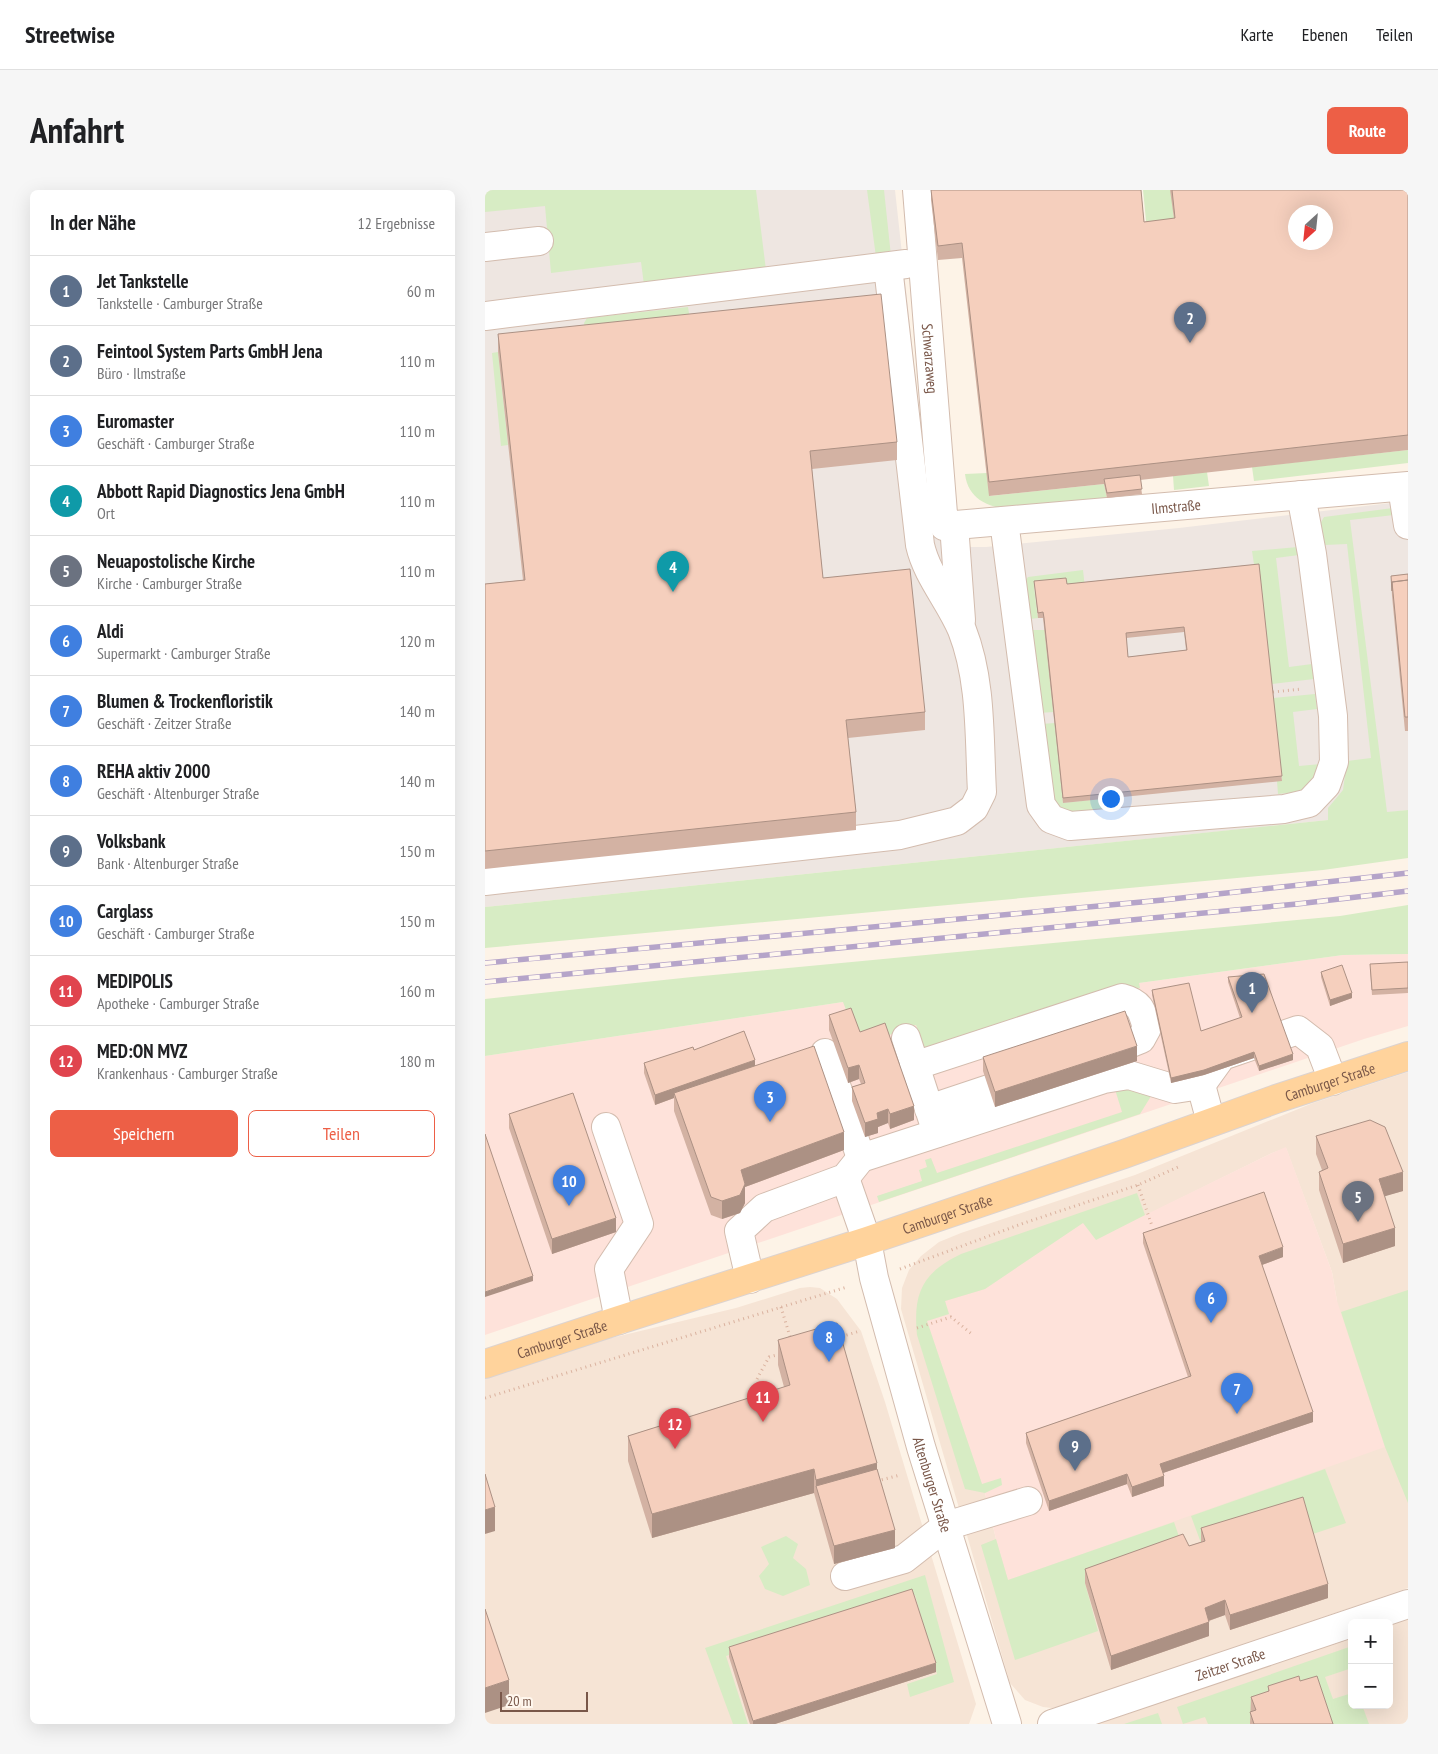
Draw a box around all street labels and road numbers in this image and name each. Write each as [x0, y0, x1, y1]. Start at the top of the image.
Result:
street label: Schwarzaweg [918, 323, 943, 394]
street label: Ilmstraße [1151, 494, 1202, 518]
street label: Camburger Straße [1282, 1058, 1377, 1105]
street label: Camburger Straße [900, 1190, 995, 1238]
street label: Camburger Straße [514, 1315, 610, 1362]
street label: Altenburger Straße [909, 1435, 956, 1534]
street label: Zeitzer Straße [1193, 1643, 1268, 1685]

